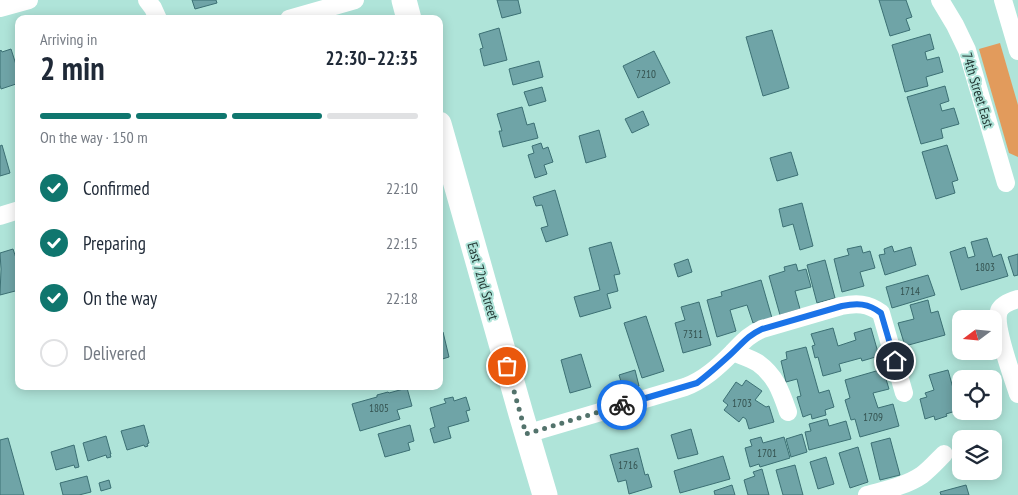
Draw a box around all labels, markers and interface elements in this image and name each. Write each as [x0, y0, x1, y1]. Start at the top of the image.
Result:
text: Arriving in [40, 29, 97, 49]
text: 22:30–22:35 [325, 46, 418, 70]
text: 2 min [40, 47, 105, 89]
street label: 74th Street East [958, 50, 998, 130]
house number: 7210 [636, 67, 656, 81]
text: On the way · 150 m [40, 127, 148, 147]
icon: check [40, 174, 68, 202]
text: Confirmed [83, 176, 150, 200]
text: 22:10 [386, 178, 418, 198]
icon: check [40, 229, 68, 257]
text: Preparing [83, 231, 146, 255]
text: 22:15 [386, 233, 418, 253]
street label: East 72nd Street [463, 240, 503, 322]
house number: 1803 [975, 260, 995, 274]
icon: check [40, 284, 68, 312]
house number: 1714 [900, 284, 920, 298]
text: On the way [83, 286, 157, 310]
text: 22:18 [386, 288, 418, 308]
north arrow [952, 310, 1002, 360]
map controls [952, 310, 1002, 480]
house number: 7311 [683, 327, 703, 341]
pin [874, 340, 916, 382]
text: Delivered [83, 341, 146, 365]
pin [486, 345, 528, 387]
icon: home [881, 347, 909, 375]
icon: bag [493, 352, 521, 380]
button: locate [952, 370, 1002, 420]
courier [597, 380, 647, 430]
icon: bike [608, 391, 636, 419]
house number: 1703 [732, 396, 752, 410]
house number: 1805 [369, 401, 389, 415]
house number: 1709 [863, 410, 883, 424]
button: layers [952, 430, 1002, 480]
house number: 1701 [757, 446, 777, 460]
house number: 1716 [618, 458, 638, 472]

